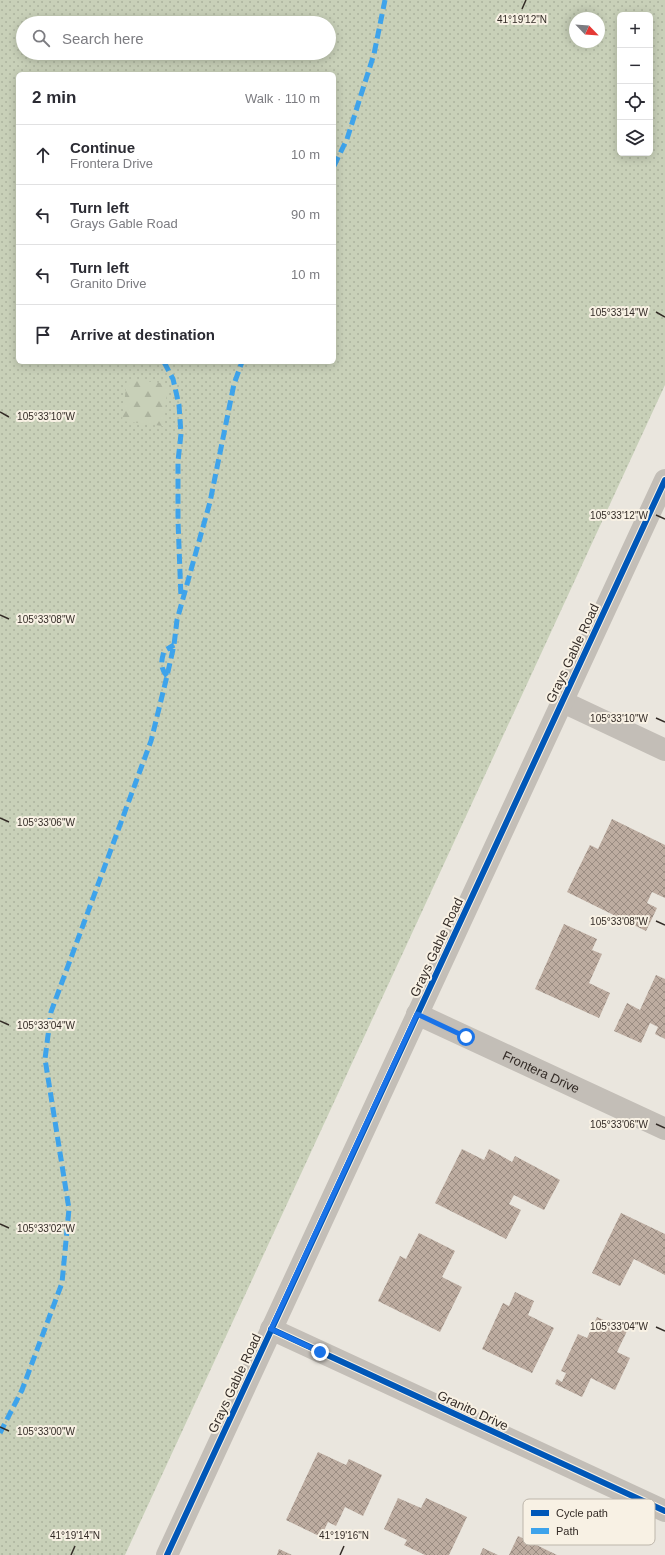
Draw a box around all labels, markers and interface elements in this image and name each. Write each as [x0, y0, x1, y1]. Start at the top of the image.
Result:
north arrow [569, 12, 605, 48]
map controls [617, 12, 653, 156]
button: + [617, 12, 653, 48]
text: 41°19'12"N [497, 14, 547, 25]
search box [16, 16, 336, 60]
icon: search [30, 27, 52, 49]
text: Search here [62, 30, 144, 47]
button: − [617, 48, 653, 84]
button: locate [617, 84, 653, 120]
text: 2 min [32, 88, 76, 107]
text: Walk · 110 m [245, 91, 320, 106]
button: layers [617, 120, 653, 156]
text: Continue [70, 139, 135, 156]
icon: ahead [32, 144, 54, 166]
text: 10 m [291, 147, 320, 162]
text: Frontera Drive [70, 156, 153, 171]
text: Turn left [70, 199, 129, 216]
icon: left [32, 204, 54, 226]
text: 90 m [291, 207, 320, 222]
text: Grays Gable Road [70, 216, 178, 231]
text: Turn left [70, 259, 129, 276]
icon: left [32, 264, 54, 286]
text: 10 m [291, 267, 320, 282]
text: Granito Drive [70, 276, 147, 291]
text: 105°33'14"W [590, 307, 648, 318]
icon: arrive [32, 324, 54, 346]
text: Arrive at destination [70, 326, 215, 343]
text: 105°33'10"W [17, 411, 75, 422]
text: 105°33'12"W [590, 510, 648, 521]
street label: Grays Gable Road [543, 601, 602, 705]
text: 105°33'08"W [17, 614, 75, 625]
text: 105°33'10"W [590, 713, 648, 724]
text: 105°33'06"W [17, 817, 75, 828]
street label: Grays Gable Road [407, 895, 466, 999]
text: 105°33'08"W [590, 916, 648, 927]
text: 105°33'04"W [17, 1020, 75, 1031]
route start [457, 1028, 475, 1046]
street label: Frontera Drive [500, 1048, 582, 1096]
text: 105°33'06"W [590, 1119, 648, 1130]
text: 105°33'02"W [17, 1223, 75, 1234]
text: 105°33'04"W [590, 1321, 648, 1332]
street label: Grays Gable Road [205, 1331, 264, 1435]
route end [311, 1343, 329, 1361]
street label: Granito Drive [435, 1387, 511, 1433]
text: 105°33'00"W [17, 1426, 75, 1437]
legend [523, 1499, 655, 1545]
text: Cycle path [556, 1507, 608, 1519]
text: Path [556, 1525, 579, 1537]
text: 41°19'14"N [50, 1530, 100, 1541]
text: 41°19'16"N [319, 1530, 369, 1541]

